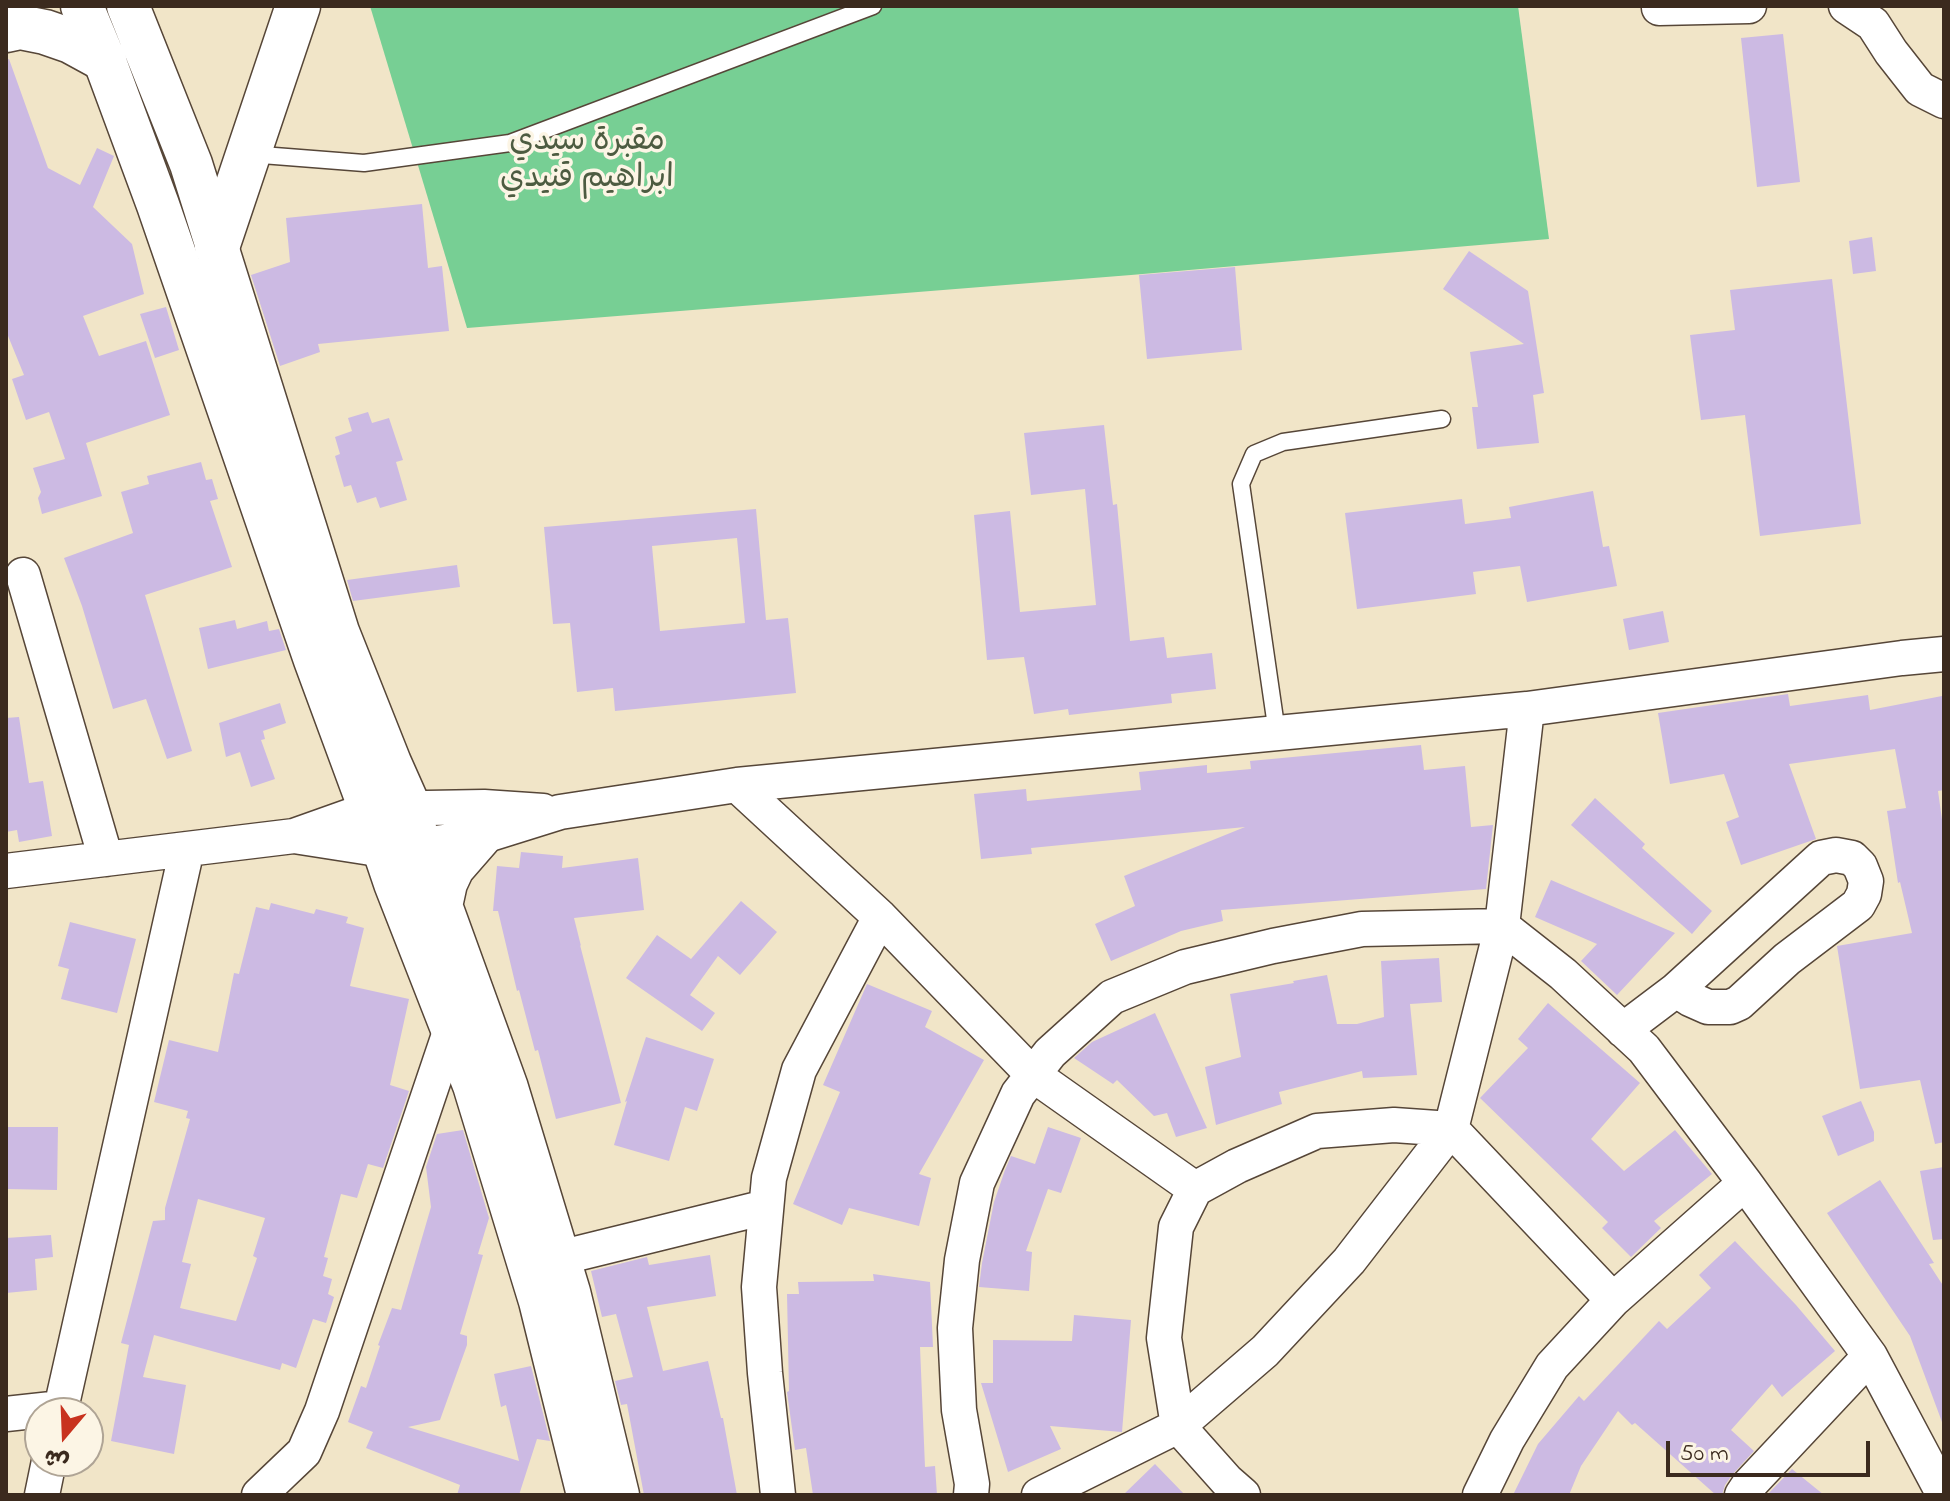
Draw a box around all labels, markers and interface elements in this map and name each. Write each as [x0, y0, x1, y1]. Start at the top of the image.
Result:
park label: مقبرة سيدي ابراهيم قنيدي [500, 125, 674, 200]
north arrow [24, 1397, 104, 1477]
scale bar [1670, 1425, 1874, 1475]
text: 50 m [1680, 1437, 1729, 1472]
text: ش [40, 1439, 73, 1477]

